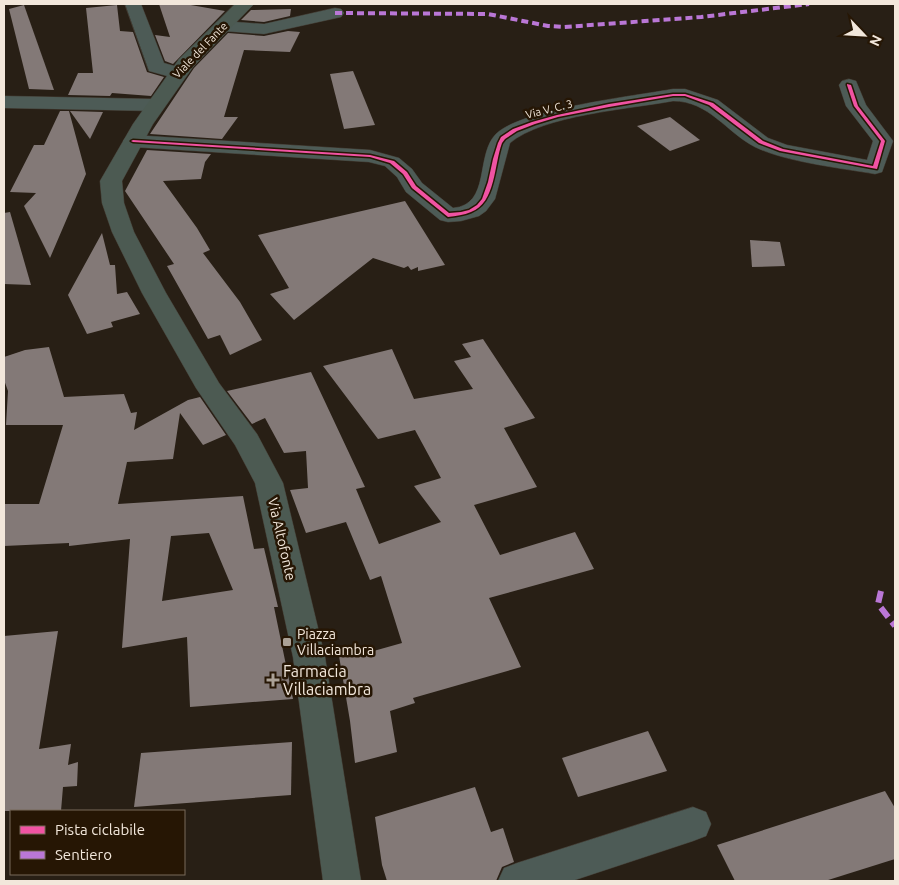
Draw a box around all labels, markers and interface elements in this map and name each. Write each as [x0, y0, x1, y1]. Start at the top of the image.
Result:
north arrow [839, 10, 889, 60]
street label: Viale del Fante [170, 20, 230, 80]
text: N [866, 32, 885, 49]
street label: Via V. C. 3 [524, 97, 574, 121]
street label: Via Altofonte [265, 496, 299, 582]
place label: Piazza Villaciambra [297, 626, 374, 658]
marker: Piazza Villaciambra [281, 636, 293, 648]
place label: Farmacia Villaciambra [283, 662, 371, 698]
marker: Farmacia Villaciambra [267, 674, 279, 686]
legend [10, 810, 185, 875]
text: Pista ciclabile [55, 821, 145, 838]
text: Sentiero [55, 846, 112, 863]

